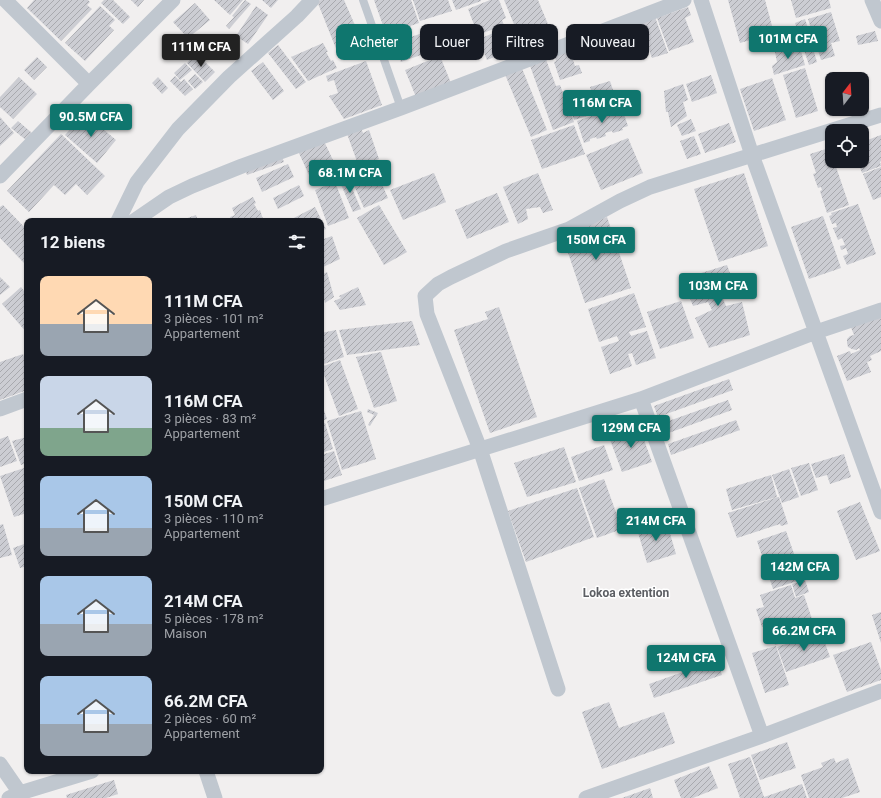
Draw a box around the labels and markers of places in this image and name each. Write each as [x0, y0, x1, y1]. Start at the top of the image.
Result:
pin: 101M CFA [747, 26, 829, 60]
pin: 111M CFA [160, 34, 242, 68]
pin: 116M CFA [561, 90, 643, 124]
pin: 90.5M CFA [45, 104, 137, 138]
pin: 68.1M CFA [304, 160, 396, 194]
pin: 150M CFA [555, 227, 637, 261]
pin: 103M CFA [677, 273, 759, 307]
pin: 129M CFA [590, 415, 672, 449]
pin: 214M CFA [615, 508, 697, 542]
pin: 142M CFA [759, 554, 841, 588]
pin: 66.2M CFA [758, 618, 850, 652]
pin: 124M CFA [645, 645, 727, 679]

